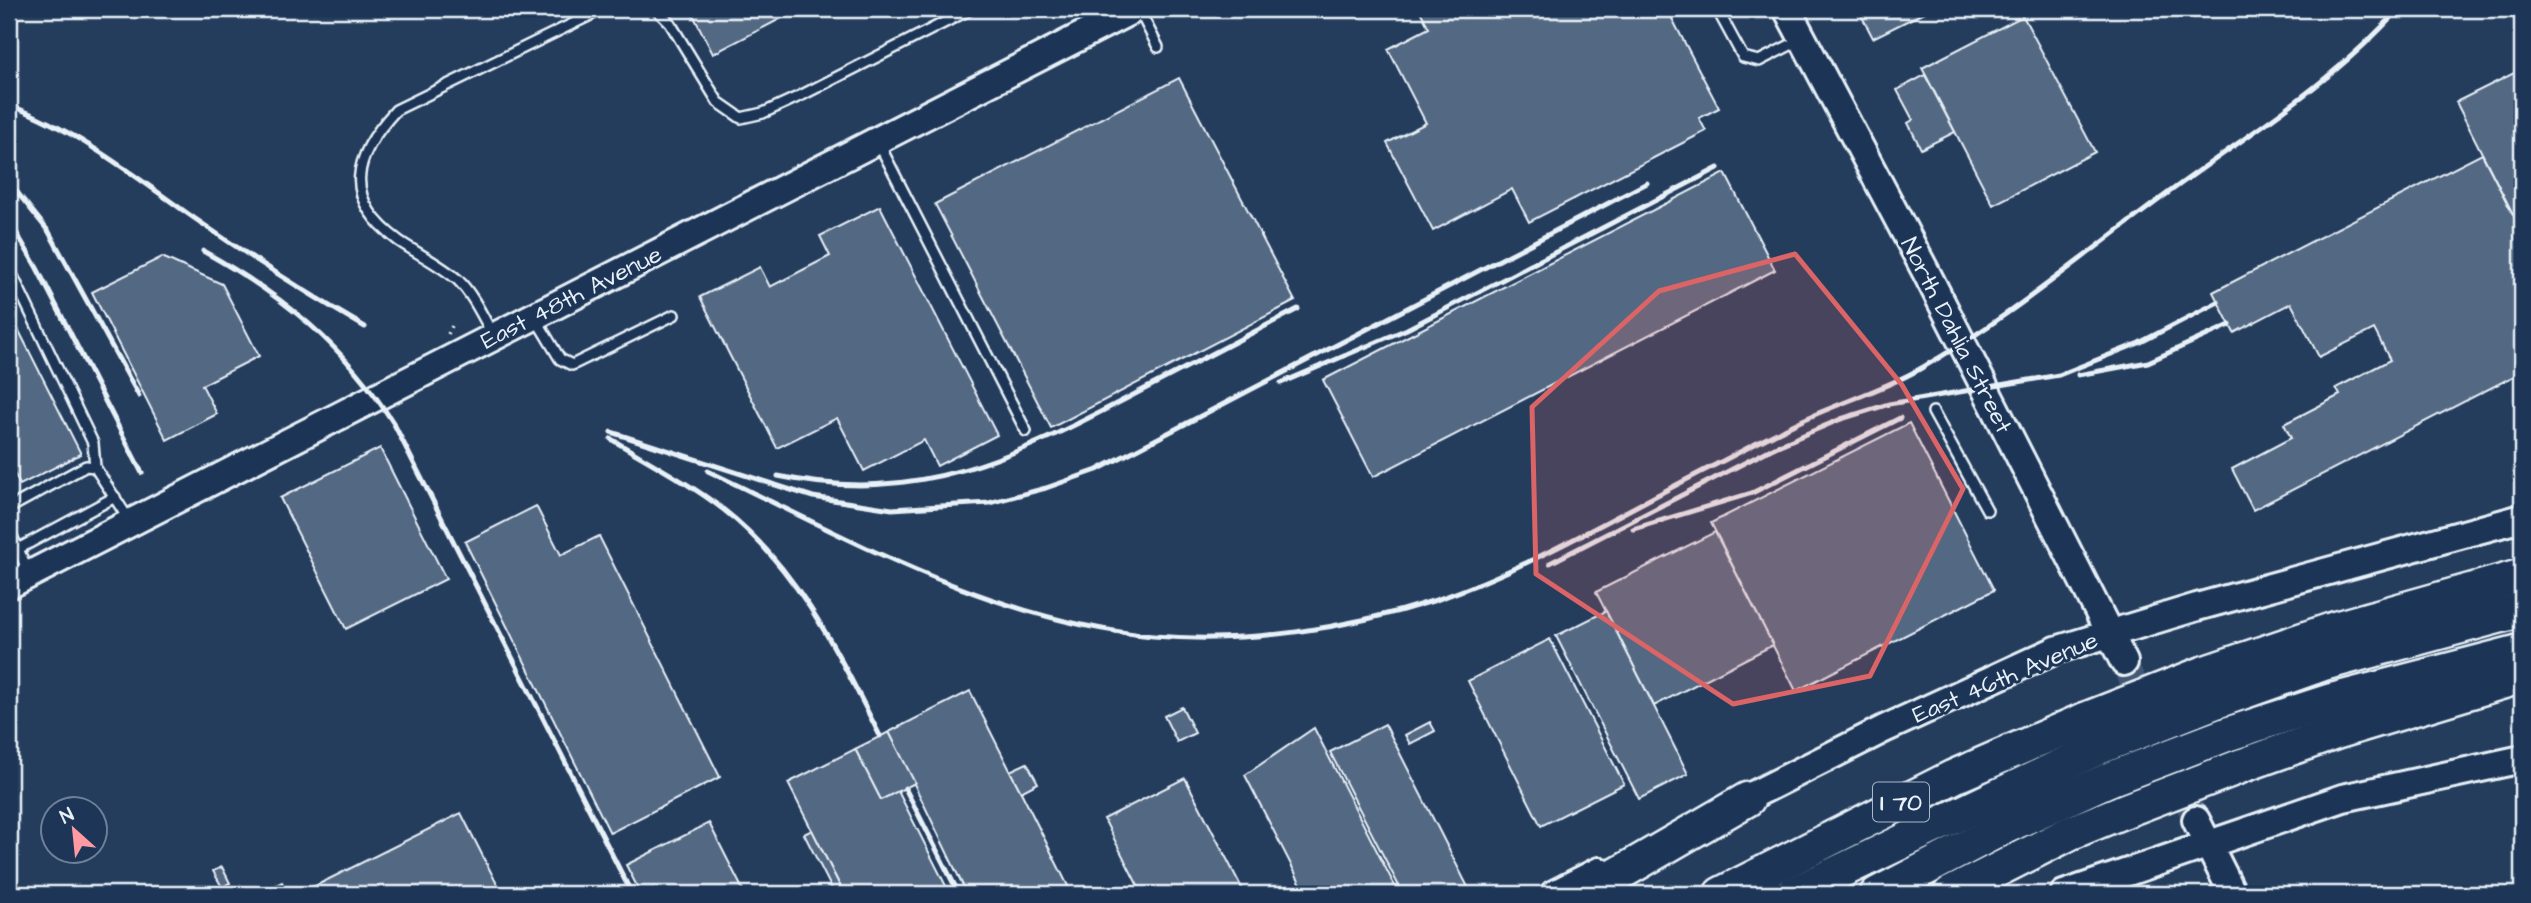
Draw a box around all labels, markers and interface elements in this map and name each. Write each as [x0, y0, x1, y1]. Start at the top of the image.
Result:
street label: North Dahlia Street [1892, 232, 2020, 440]
street label: East 48th Avenue [475, 238, 668, 358]
street label: East 46th Avenue [1907, 624, 2103, 732]
road number: I 70 [1873, 782, 1929, 822]
north arrow [38, 794, 108, 864]
text: N [56, 801, 78, 831]

